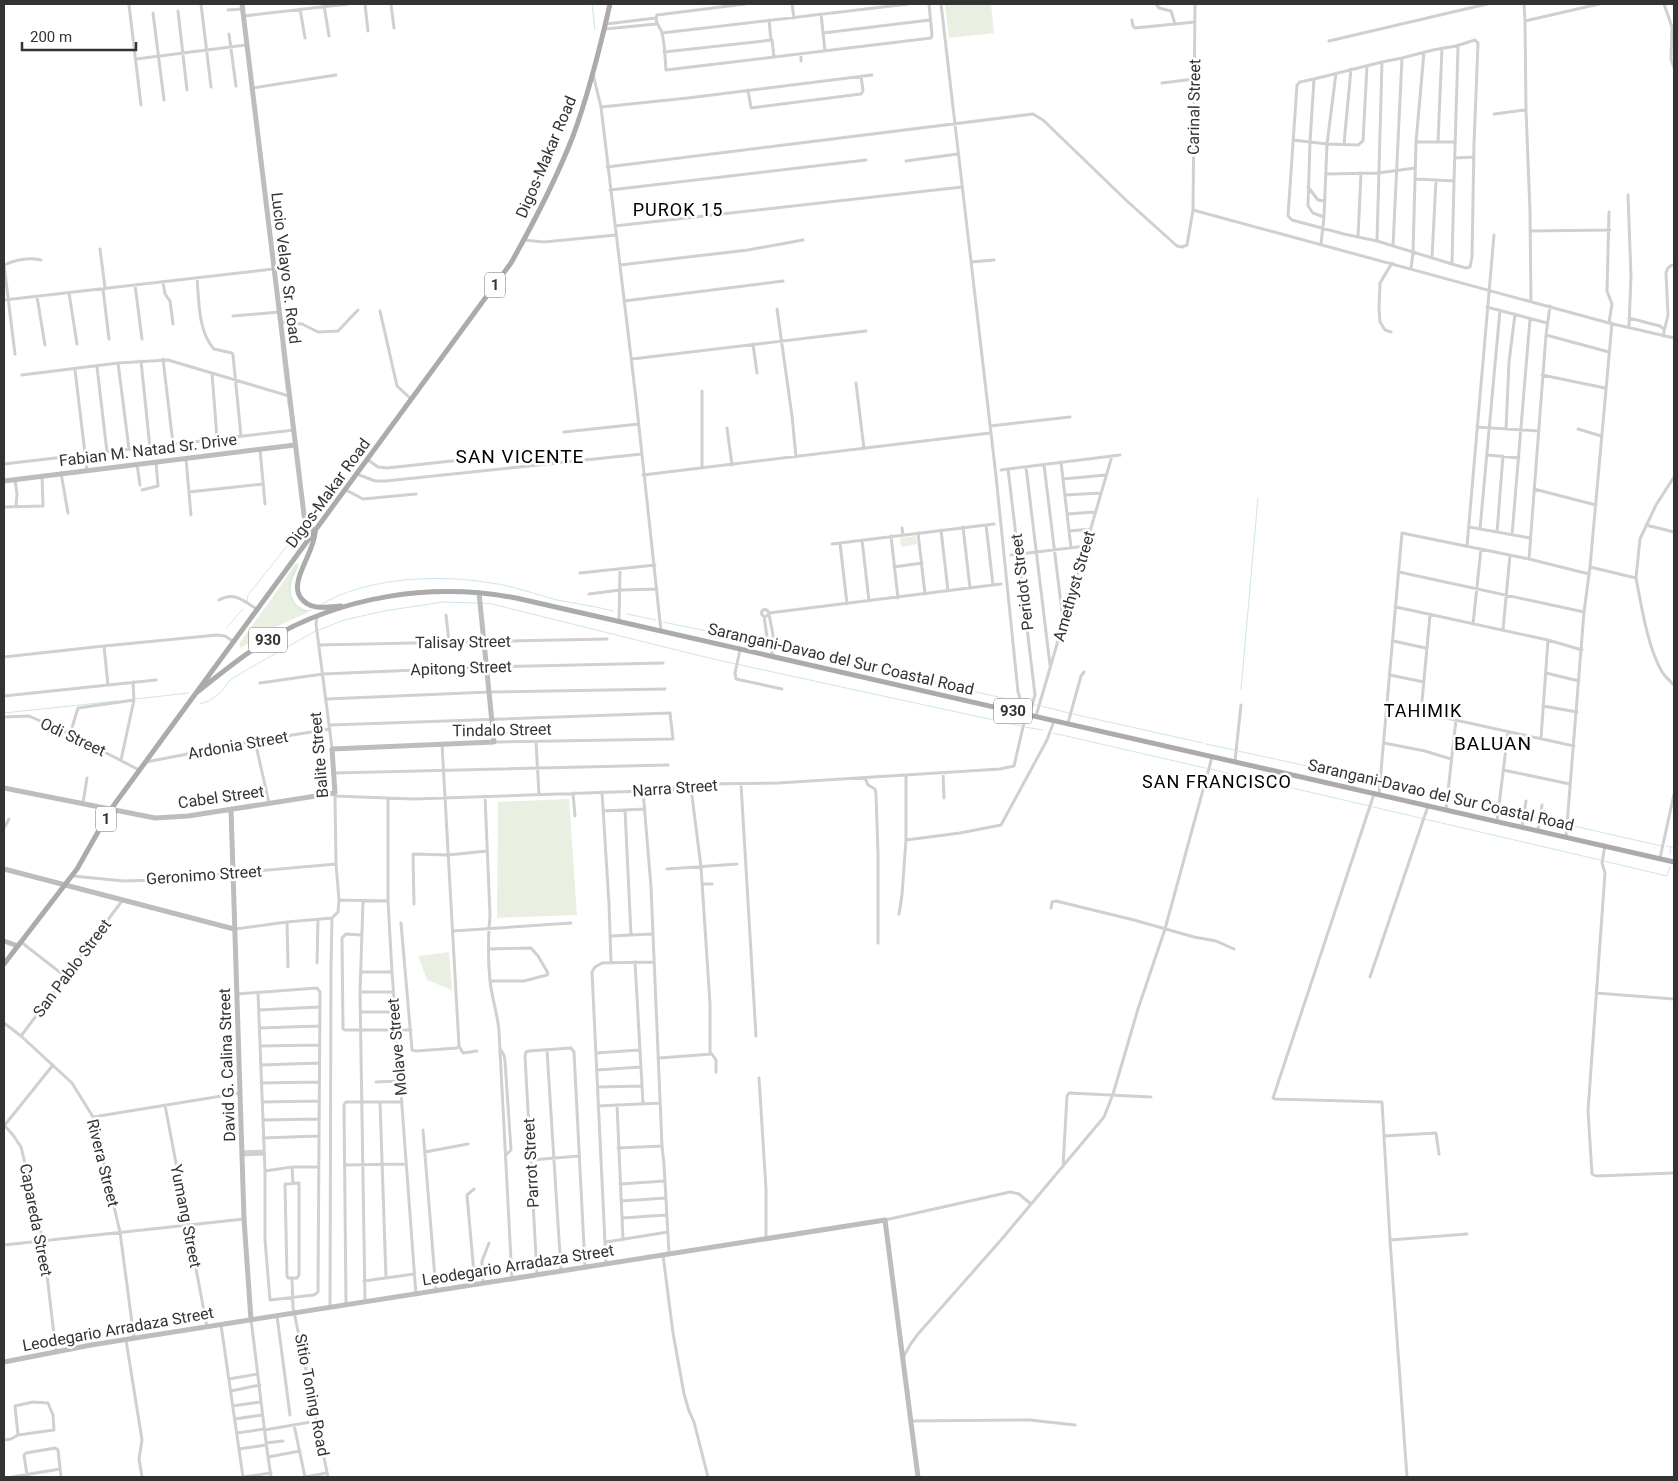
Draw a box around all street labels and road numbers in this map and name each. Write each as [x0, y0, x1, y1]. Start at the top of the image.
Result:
street label: Carinal Street [1184, 59, 1204, 155]
street label: Digos-Makar Road [512, 93, 580, 221]
street label: Lucio Velayo Sr. Road [267, 191, 305, 345]
road number: 1 [485, 272, 505, 298]
street label: Fabian M. Natad Sr. Drive [58, 430, 238, 470]
street label: Digos-Makar Road [282, 435, 374, 551]
street label: Amethyst Street [1049, 528, 1099, 644]
street label: Peridot Street [1007, 533, 1037, 631]
street label: Sarangani-Davao del Sur Coastal Road [706, 619, 976, 699]
road number: 930 [249, 628, 287, 652]
street label: Talisay Street [415, 632, 511, 652]
street label: Apitong Street [410, 657, 512, 679]
road number: 930 [994, 698, 1032, 724]
street label: Balite Street [306, 711, 332, 799]
street label: Odi Street [37, 714, 109, 760]
street label: Tindalo Street [452, 720, 552, 740]
street label: Ardonia Street [186, 727, 290, 763]
street label: Sarangani-Davao del Sur Coastal Road [1306, 755, 1576, 835]
street label: Narra Street [632, 776, 718, 800]
street label: Cabel Street [177, 782, 265, 812]
road number: 1 [96, 806, 116, 832]
street label: Geronimo Street [146, 861, 262, 889]
street label: San Pablo Street [29, 915, 115, 1021]
street label: David G. Calina Street [215, 988, 239, 1142]
street label: Molave Street [383, 997, 411, 1097]
street label: Rivera Street [83, 1117, 123, 1209]
street label: Parrot Street [519, 1118, 543, 1208]
street label: Capareda Street [16, 1162, 56, 1278]
street label: Yumang Street [167, 1163, 205, 1269]
street label: Leodegario Arradaza Street [421, 1240, 615, 1290]
street label: Leodegario Arradaza Street [21, 1303, 215, 1355]
street label: Sitio Toning Road [291, 1332, 333, 1458]

